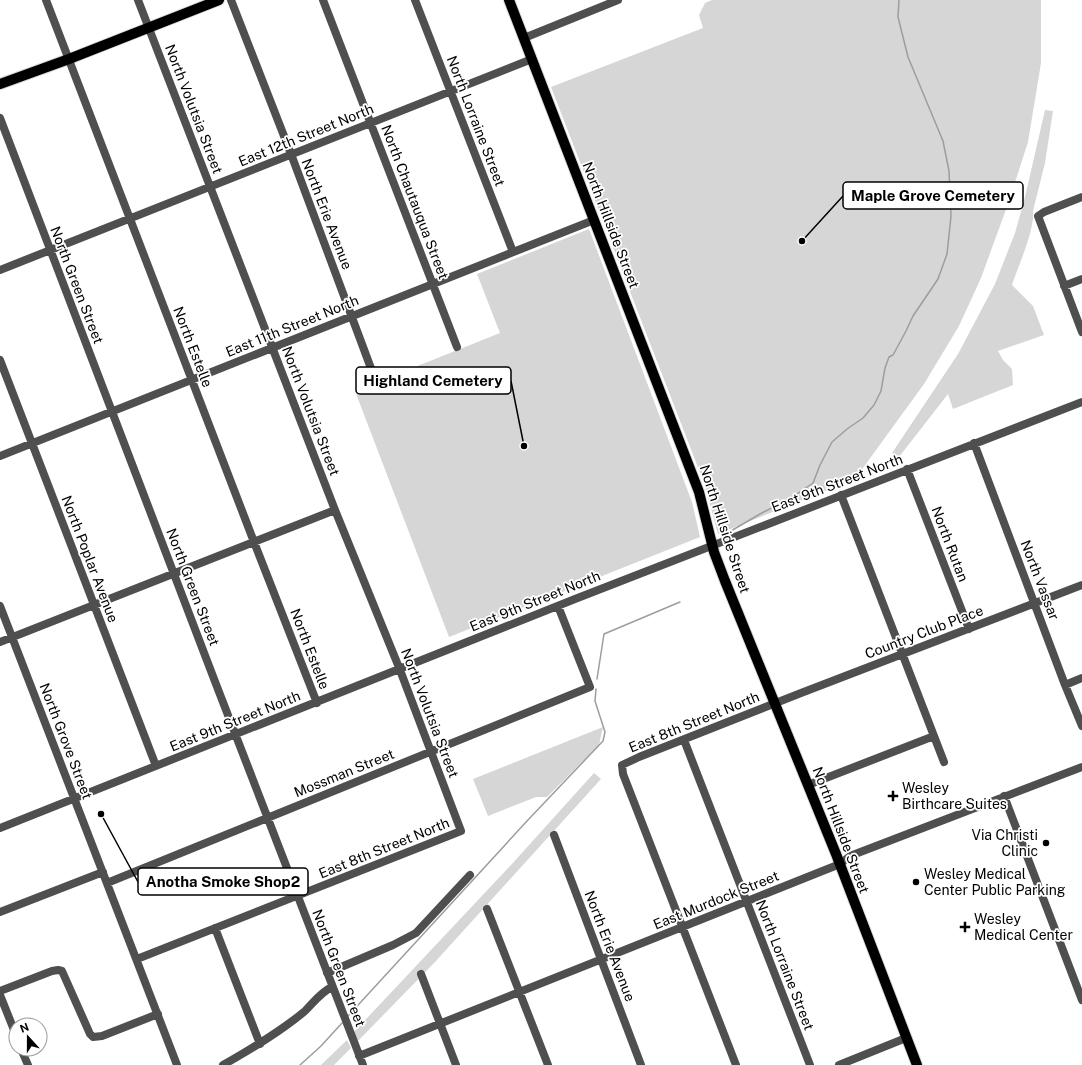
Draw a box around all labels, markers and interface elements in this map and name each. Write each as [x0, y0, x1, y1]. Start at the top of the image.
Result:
street label: North Volutsia Street [162, 42, 226, 176]
street label: North Lorraine Street [444, 53, 508, 189]
street label: East 12th Street North [236, 101, 376, 169]
street label: North Chautauqua Street [378, 123, 452, 281]
street label: North Erie Avenue [299, 156, 356, 272]
street label: North Hillside Street [580, 160, 642, 290]
callout: Maple Grove Cemetery [843, 182, 1023, 209]
text: Maple Grove Cemetery [851, 187, 1016, 204]
street label: North Green Street [47, 224, 107, 346]
street label: East 11th Street North [223, 292, 361, 360]
street label: North Estelle [170, 304, 216, 390]
street label: North Volutsia Street [279, 344, 343, 478]
callout: Highland Cemetery [356, 367, 511, 394]
text: Highland Cemetery [363, 372, 503, 389]
street label: East 9th Street North [769, 451, 905, 515]
street label: North Hillside Street [697, 463, 753, 595]
street label: North Poplar Avenue [58, 493, 122, 625]
street label: North Rutan [928, 504, 972, 584]
street label: North Green Street [163, 526, 223, 648]
street label: North Vassar [1017, 538, 1063, 622]
street label: East 9th Street North [467, 568, 603, 634]
street label: Country Club Place [863, 602, 985, 662]
street label: North Estelle [287, 606, 333, 692]
street label: North Volutsia Street [398, 646, 462, 780]
street label: North Grove Street [36, 681, 96, 801]
street label: East 9th Street North [167, 688, 303, 754]
street label: East 8th Street North [626, 688, 762, 756]
street label: Mossman Street [292, 746, 396, 800]
street label: North Hillside Street [810, 765, 872, 895]
place label: Wesley Birthcare Suites [902, 780, 1007, 812]
marker: Wesley Birthcare Suites [887, 790, 899, 802]
street label: East 8th Street North [316, 814, 452, 882]
place label: Via Christi Clinic [971, 827, 1038, 859]
marker: Via Christi Clinic [1041, 838, 1051, 848]
place label: Wesley Medical Center Public Parking [924, 866, 1066, 898]
street label: East Murdock Street [651, 867, 781, 933]
callout: Anotha Smoke Shop2 [138, 868, 308, 895]
text: Anotha Smoke Shop2 [146, 873, 300, 890]
marker: Wesley Medical Center Public Parking [911, 877, 921, 887]
street label: North Erie Avenue [582, 888, 639, 1004]
street label: North Lorraine Street [753, 897, 817, 1033]
street label: North Green Street [309, 907, 369, 1029]
place label: Wesley Medical Center [974, 911, 1073, 943]
marker: Wesley Medical Center [959, 921, 971, 933]
north arrow [8, 1017, 48, 1057]
text: N [18, 1021, 31, 1035]

